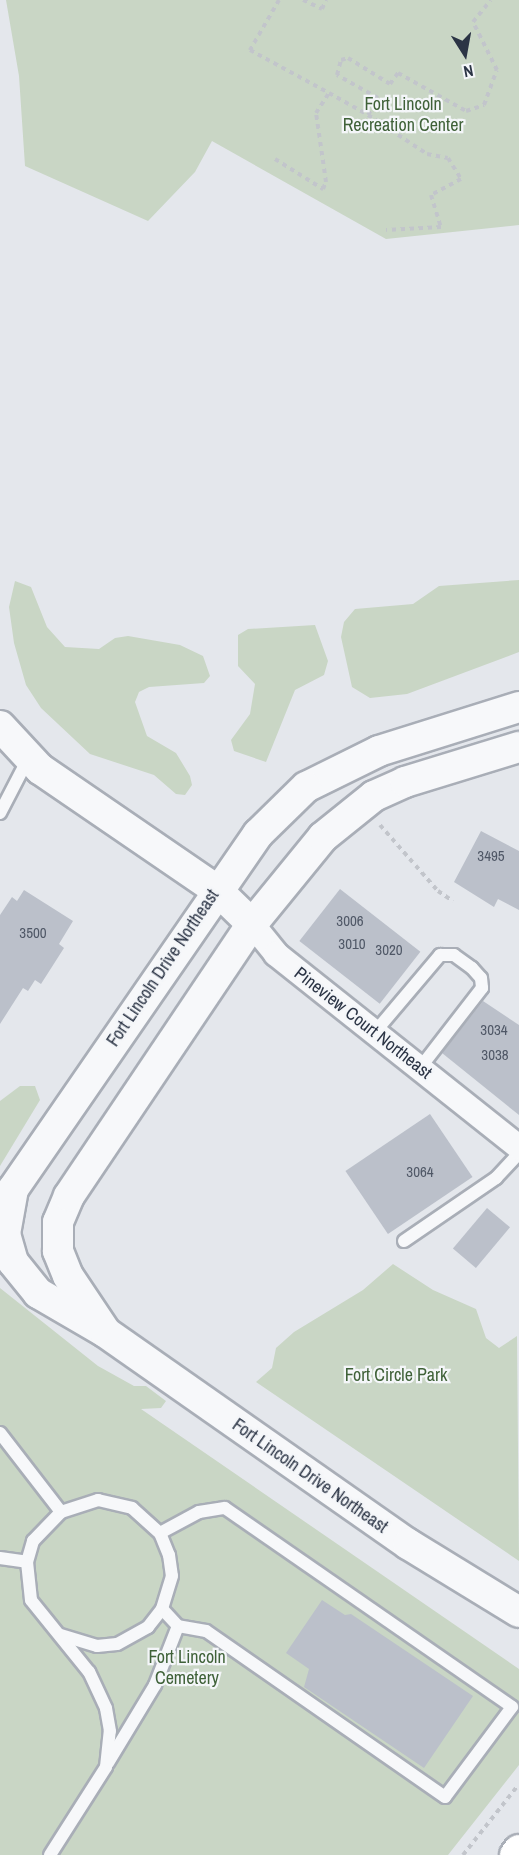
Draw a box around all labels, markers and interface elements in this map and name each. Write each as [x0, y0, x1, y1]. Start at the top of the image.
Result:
north arrow [435, 24, 495, 84]
text: N [462, 60, 475, 83]
park label: Fort Lincoln Recreation Center [343, 94, 463, 136]
house number: 3495 [477, 847, 505, 865]
street label: Fort Lincoln Drive Northeast [102, 885, 224, 1051]
house number: 3006 [336, 912, 364, 930]
house number: 3500 [19, 924, 47, 942]
house number: 3010 [338, 935, 366, 953]
house number: 3020 [375, 941, 403, 959]
street label: Pineview Court Northeast [290, 962, 436, 1084]
house number: 3034 [480, 1021, 508, 1039]
house number: 3038 [481, 1046, 509, 1064]
house number: 3064 [406, 1163, 434, 1181]
park label: Fort Circle Park [345, 1364, 447, 1386]
street label: Fort Lincoln Drive Northeast [228, 1414, 392, 1538]
park label: Fort Lincoln Cemetery [148, 1647, 226, 1690]

